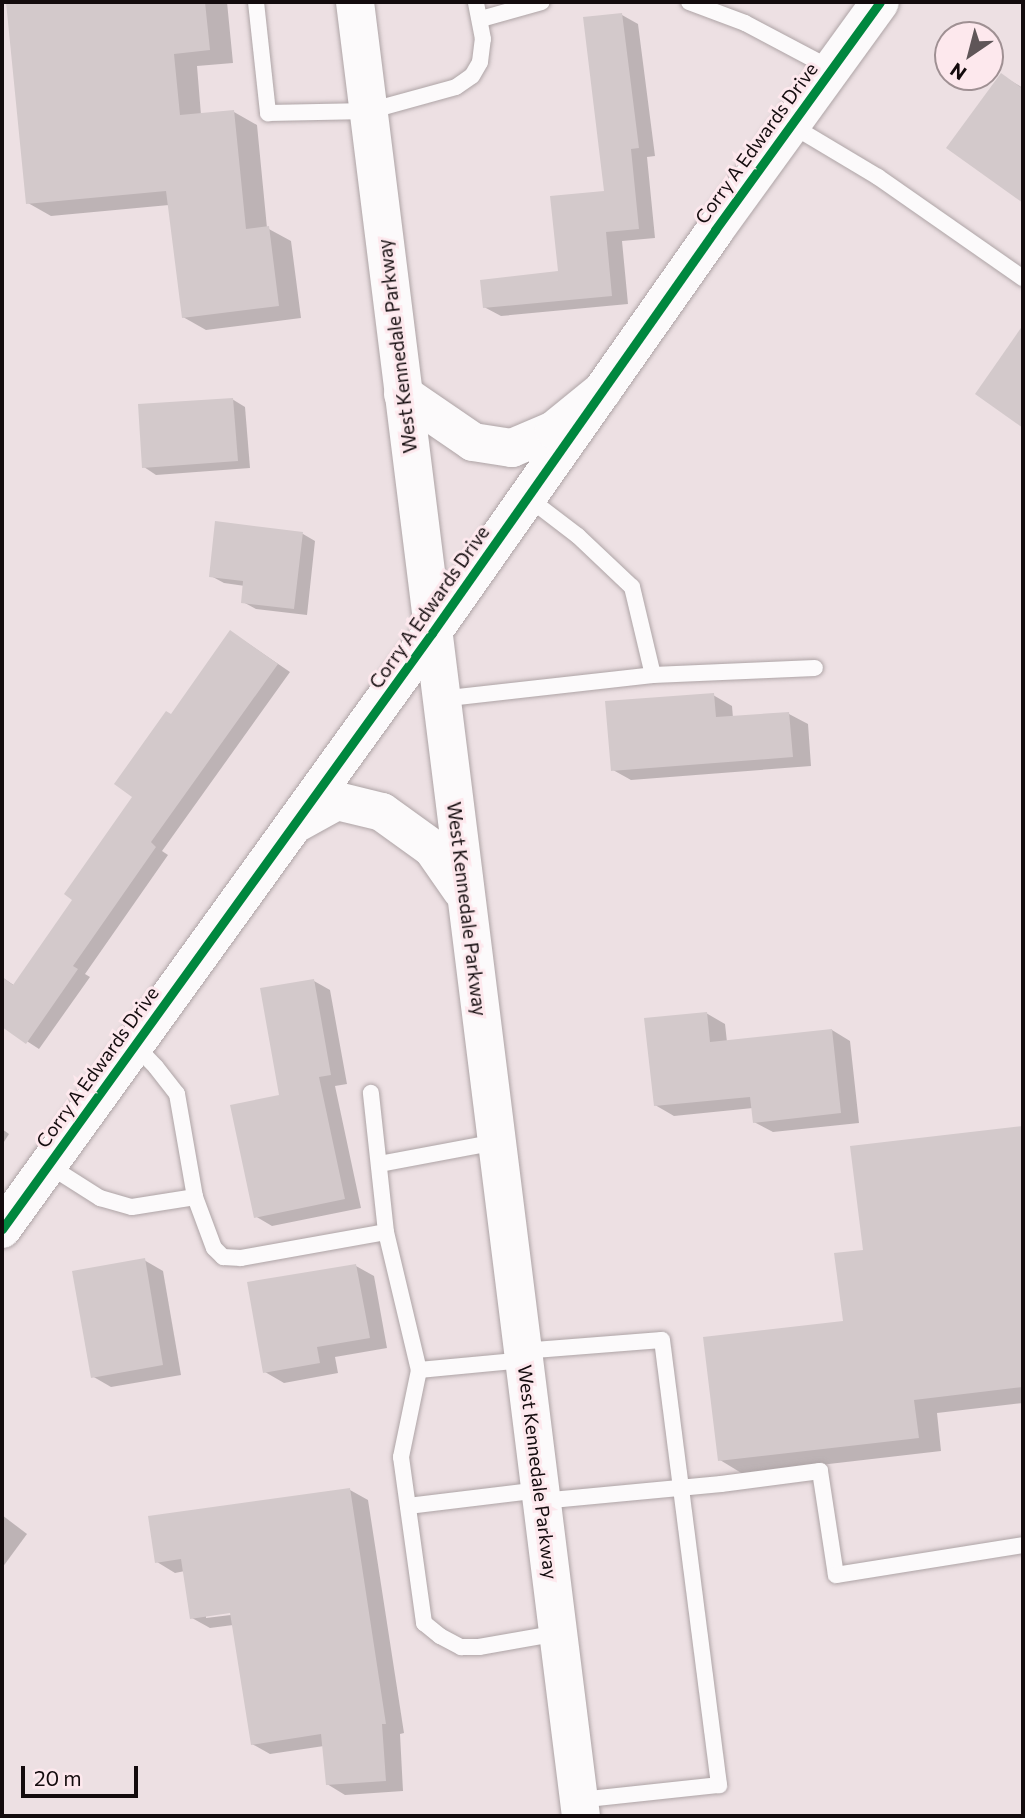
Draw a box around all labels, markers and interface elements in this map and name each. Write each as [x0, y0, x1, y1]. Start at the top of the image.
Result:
north arrow [934, 21, 1004, 91]
street label: Corry A Edwards Drive [690, 58, 822, 228]
text: N [945, 58, 970, 85]
street label: West Kennedale Parkway [373, 238, 421, 454]
street label: Corry A Edwards Drive [364, 521, 494, 693]
street label: West Kennedale Parkway [443, 801, 491, 1017]
street label: Corry A Edwards Drive [31, 982, 163, 1152]
street label: West Kennedale Parkway [514, 1364, 562, 1580]
scale bar [24, 1752, 142, 1796]
text: 20 m [34, 1765, 82, 1790]

